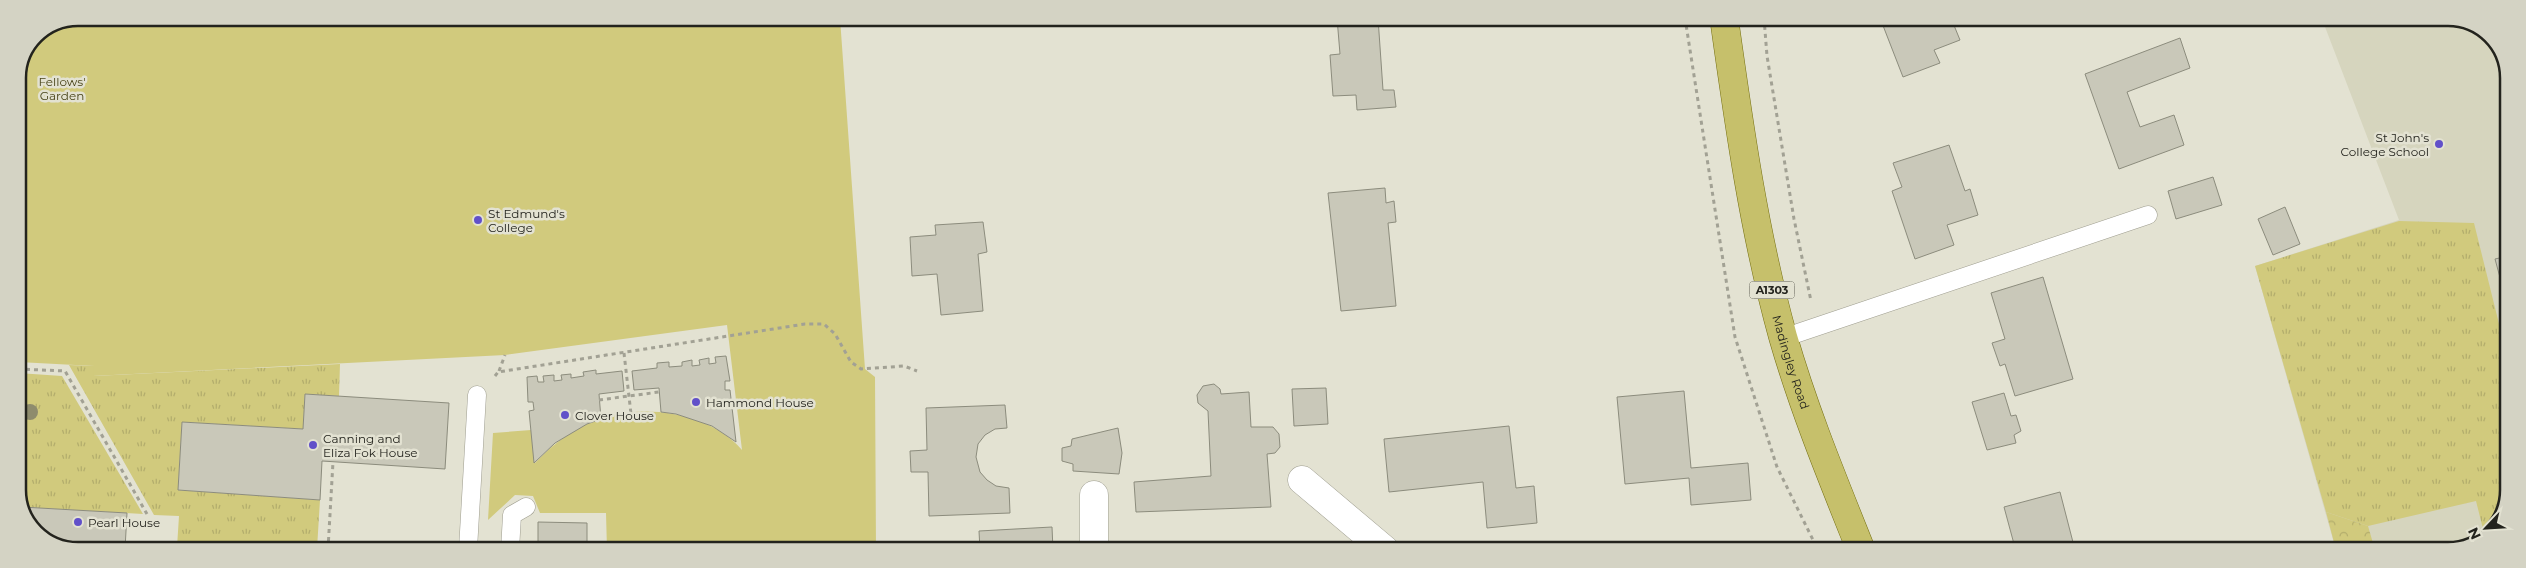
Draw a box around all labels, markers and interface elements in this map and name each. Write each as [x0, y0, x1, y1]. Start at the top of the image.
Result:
park label: Fellows' Garden [38, 74, 86, 103]
place label: St John's College School [2340, 130, 2429, 159]
marker: St John's College School [2433, 138, 2445, 150]
place label: St Edmund's College [488, 206, 565, 235]
marker: St Edmund's College [472, 214, 484, 226]
road number: A1303 [1750, 282, 1794, 298]
street label: Madingley Road [1770, 313, 1813, 411]
place label: Hammond House [706, 395, 814, 410]
marker: Hammond House [690, 396, 702, 408]
place label: Clover House [575, 408, 654, 423]
marker: Clover House [559, 409, 571, 421]
place label: Canning and Eliza Fok House [323, 431, 418, 460]
marker: Canning and Eliza Fok House [307, 439, 319, 451]
north arrow [2461, 503, 2511, 553]
place label: Pearl House [88, 515, 160, 530]
marker: Pearl House [72, 516, 84, 528]
text: N [2464, 525, 2485, 542]

